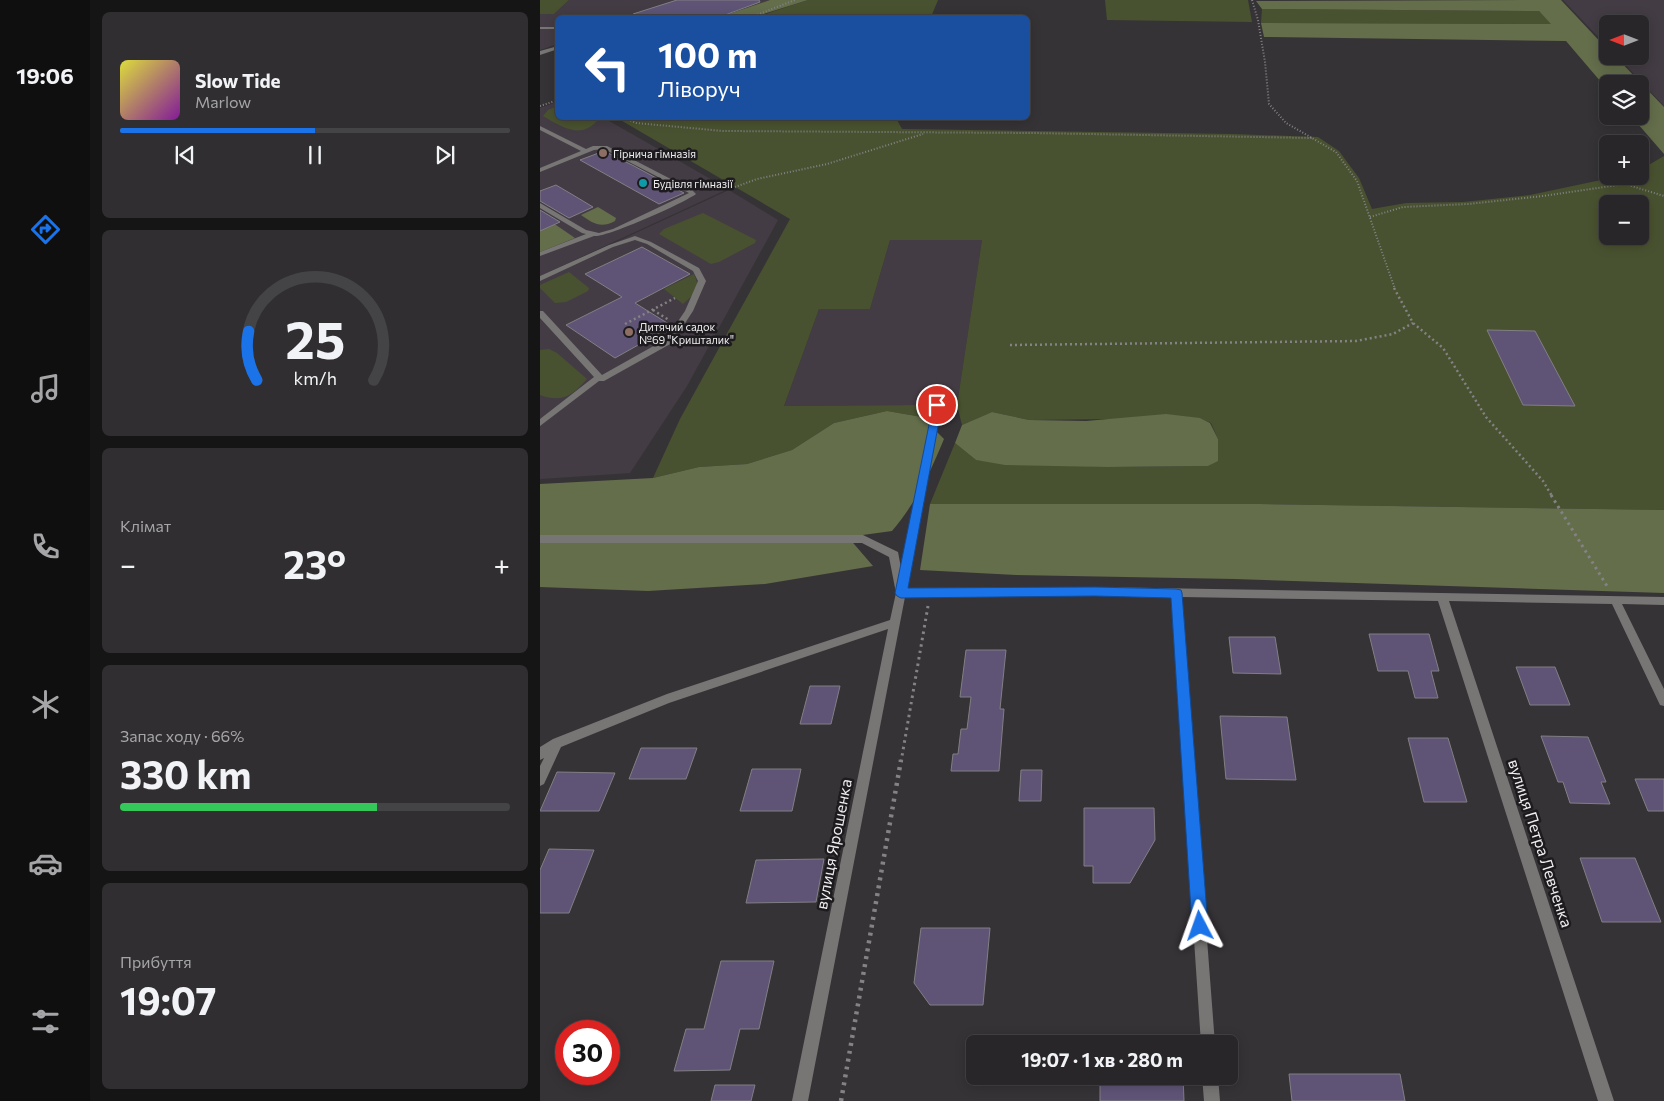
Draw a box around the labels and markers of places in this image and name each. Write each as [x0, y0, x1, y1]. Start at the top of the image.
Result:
marker: Гірнича гімназія [597, 147, 609, 159]
place label: Гірнича гімназія [613, 147, 696, 160]
marker: Будівля гімназії [637, 177, 649, 189]
place label: Будівля гімназії [653, 177, 733, 190]
place label: Дитячий садок №69 "Кришталик" [639, 320, 734, 346]
marker: Дитячий садок №69 "Кришталик" [623, 326, 635, 338]
pin [916, 384, 958, 426]

